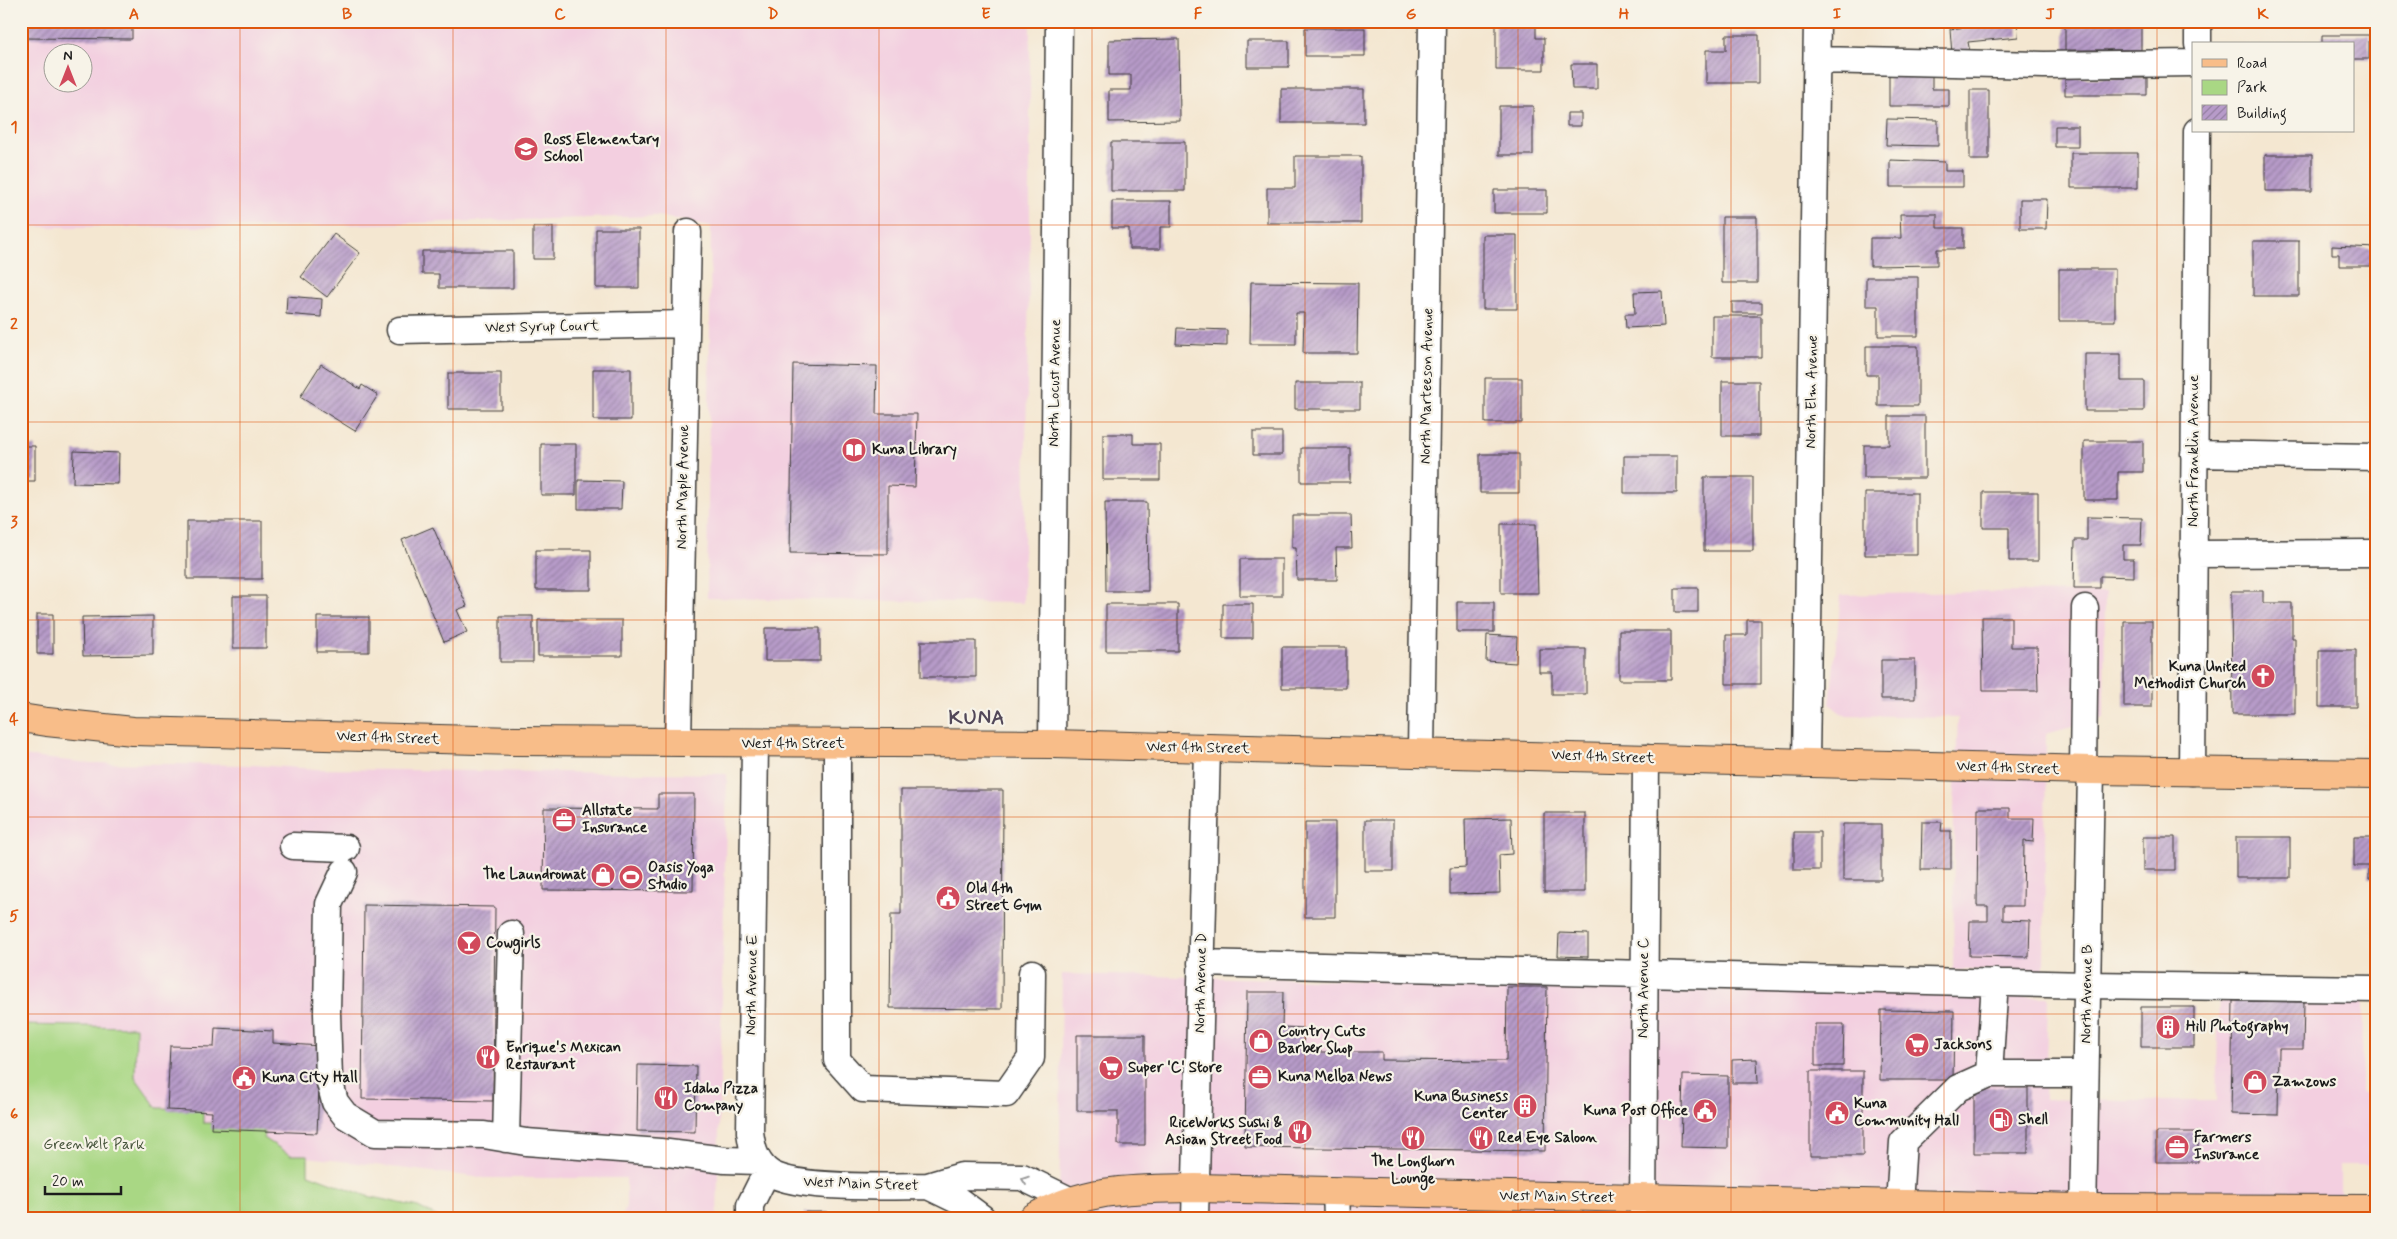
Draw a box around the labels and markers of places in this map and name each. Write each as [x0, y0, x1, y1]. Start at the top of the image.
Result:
place label: Ross Elementary School [544, 130, 659, 167]
school or university icon: Ross Elementary School [513, 136, 539, 162]
library icon: Kuna Library [841, 437, 867, 463]
place label: Kuna Library [872, 440, 957, 460]
place label: Kuna United Methodist Church [2134, 657, 2246, 694]
church icon: Kuna United Methodist Church [2250, 663, 2276, 689]
place label: Allstate Insurance [582, 801, 648, 838]
office icon: Allstate Insurance [551, 807, 577, 833]
place label: Oasis Yoga Studio [648, 858, 714, 895]
shop icon: The Laundromat [590, 862, 616, 888]
sports icon: Oasis Yoga Studio [618, 864, 644, 890]
place label: The Laundromat [483, 865, 586, 885]
place label: Old 4th Street Gym [966, 879, 1042, 916]
public building icon: Old 4th Street Gym [935, 885, 961, 911]
bar icon: Cowgirls [456, 930, 482, 956]
place label: Cowgirls [486, 933, 540, 955]
building icon: Hill Photography [2155, 1014, 2181, 1040]
place label: Hill Photography [2186, 1017, 2289, 1039]
place label: Country Cuts Barber Shop [1278, 1022, 1366, 1059]
shop icon: Country Cuts Barber Shop [1248, 1028, 1274, 1054]
supermarket icon: Jacksons [1904, 1032, 1930, 1058]
place label: Jacksons [1934, 1035, 1992, 1055]
place label: Enrique's Mexican Restaurant [506, 1038, 621, 1075]
restaurant icon: Enrique's Mexican Restaurant [475, 1044, 501, 1070]
supermarket icon: Super 'C' Store [1098, 1055, 1124, 1081]
place label: Super 'C' Store [1128, 1058, 1223, 1078]
office icon: Kuna Melba News [1247, 1064, 1273, 1090]
public building icon: Kuna City Hall [231, 1065, 257, 1091]
place label: Kuna Melba News [1278, 1067, 1392, 1087]
place label: Kuna City Hall [262, 1068, 358, 1088]
shop icon: Zamzows [2242, 1069, 2268, 1095]
place label: Zamzows [2272, 1072, 2336, 1092]
place label: Idaho Pizza Company [684, 1079, 758, 1116]
restaurant icon: Idaho Pizza Company [653, 1085, 679, 1111]
place label: Kuna Business Center [1414, 1087, 1509, 1124]
building icon: Kuna Business Center [1512, 1093, 1538, 1119]
place label: Kuna Community Hall [1854, 1094, 1959, 1131]
public building icon: Kuna Post Office [1692, 1098, 1718, 1124]
place label: Kuna Post Office [1583, 1100, 1689, 1121]
public building icon: Kuna Community Hall [1824, 1100, 1850, 1126]
fuel station icon: Shell [1988, 1107, 2014, 1133]
place label: Shell [2018, 1110, 2049, 1130]
place label: RiceWorks Sushi & Asioan Street Food [1165, 1113, 1282, 1150]
restaurant icon: RiceWorks Sushi & Asioan Street Food [1287, 1119, 1313, 1145]
restaurant icon: The Longhorn Lounge [1400, 1125, 1426, 1151]
restaurant icon: Red Eye Saloon [1468, 1125, 1494, 1151]
place label: Red Eye Saloon [1498, 1128, 1598, 1148]
place label: Farmers Insurance [2194, 1128, 2260, 1165]
office icon: Farmers Insurance [2164, 1134, 2190, 1160]
place label: The Longhorn Lounge [1371, 1152, 1455, 1191]

